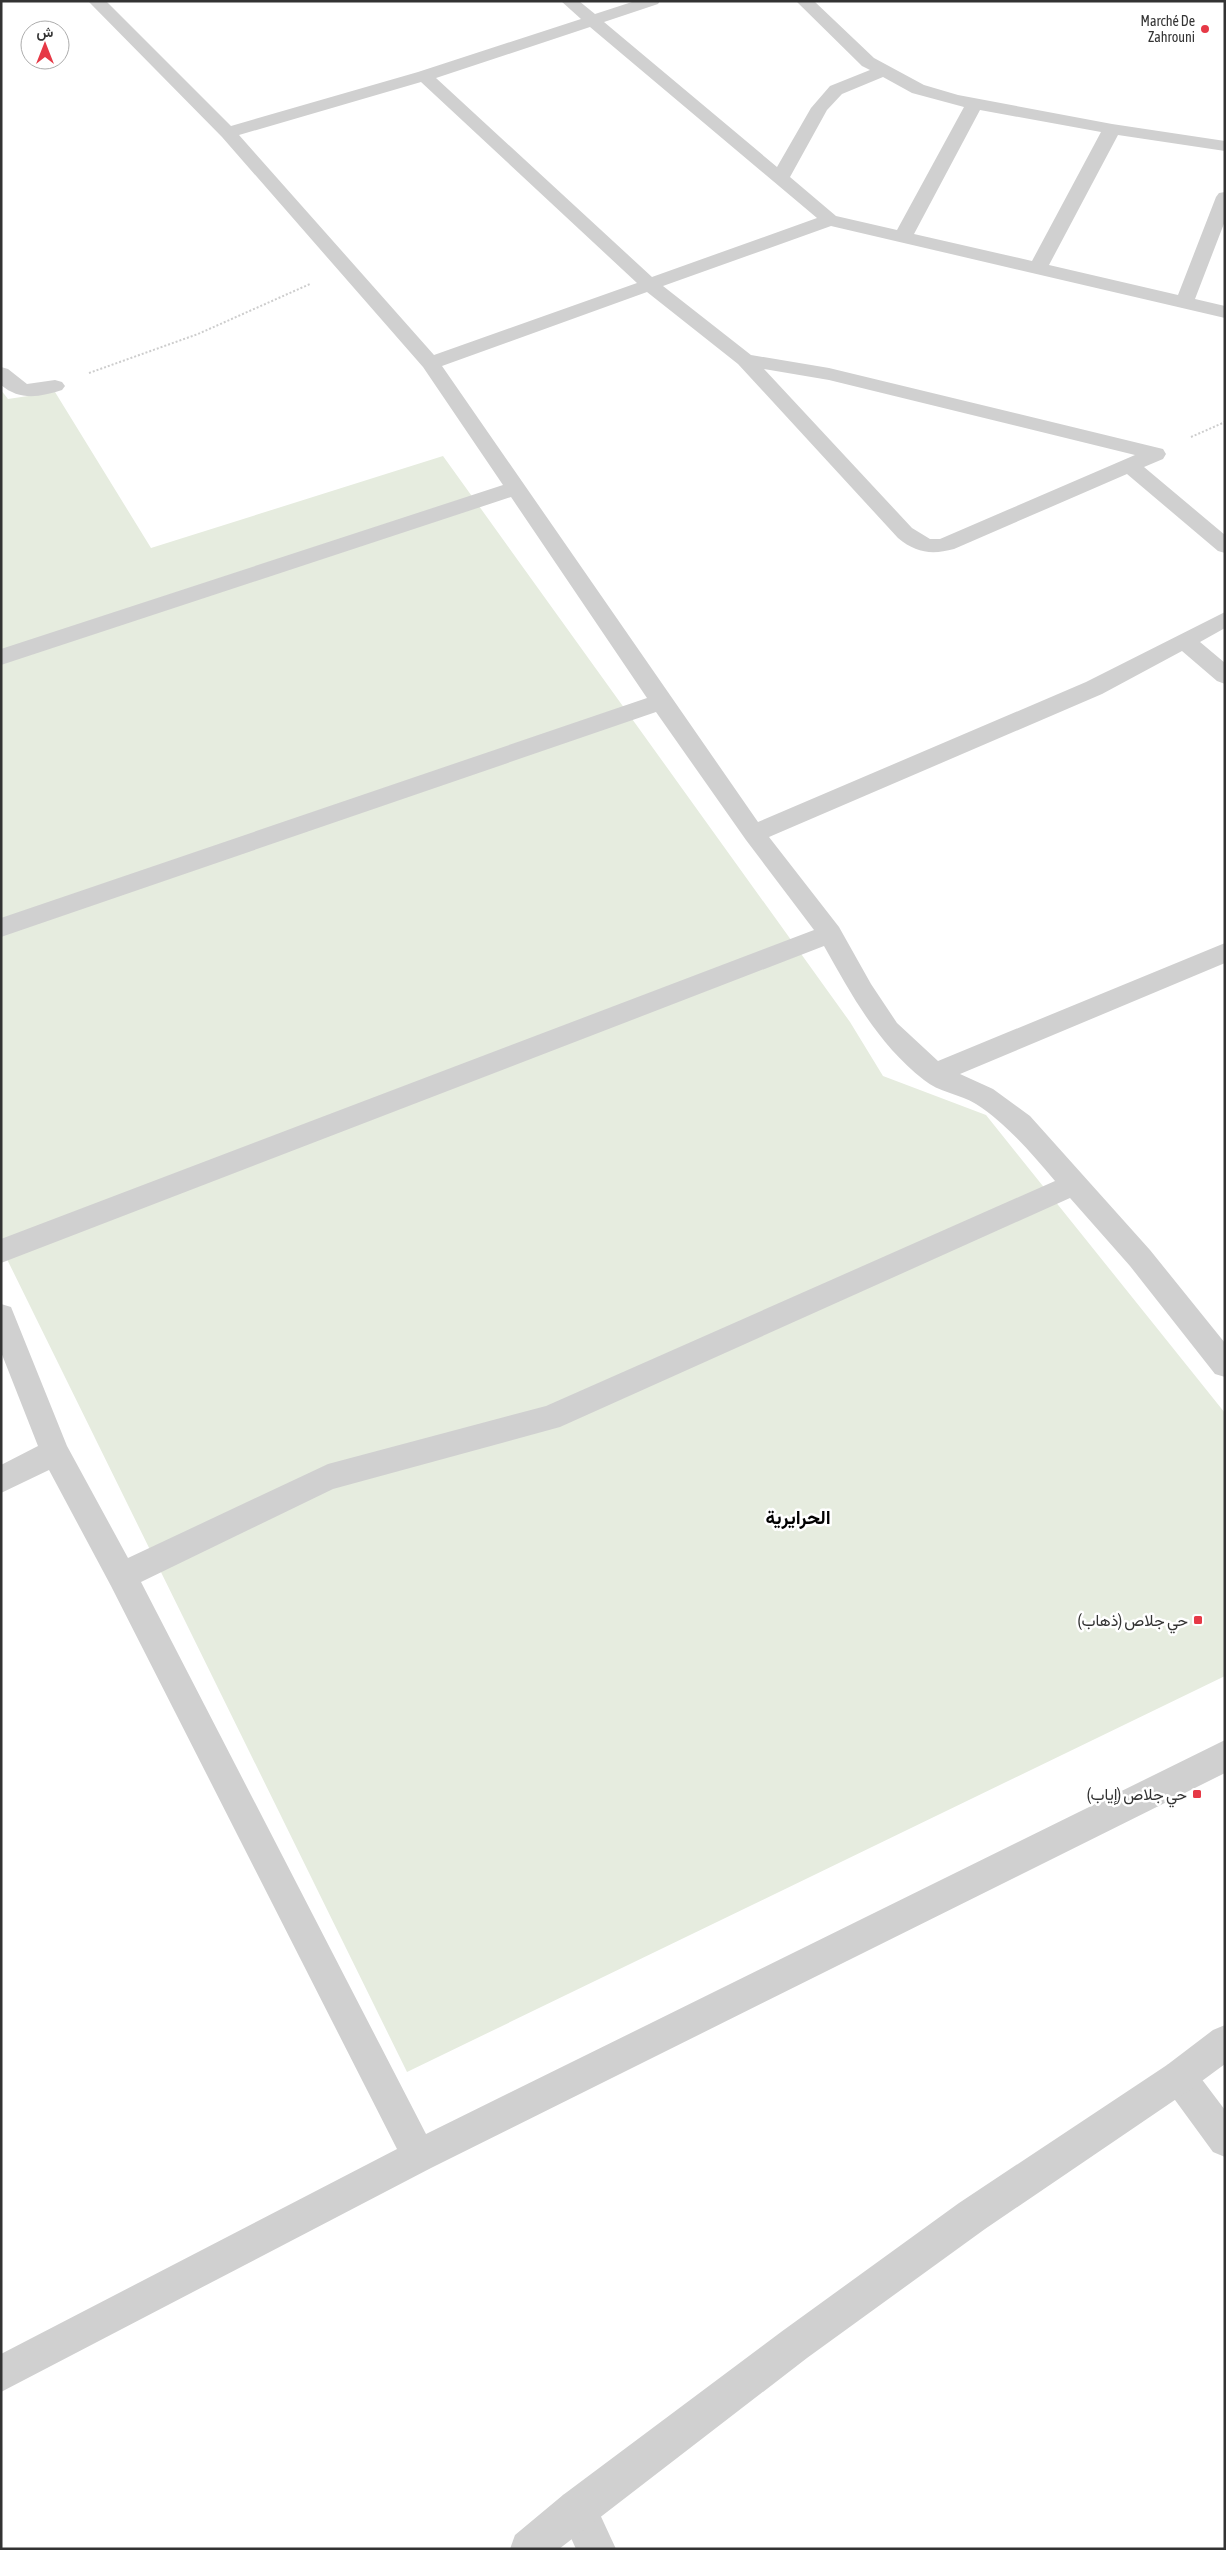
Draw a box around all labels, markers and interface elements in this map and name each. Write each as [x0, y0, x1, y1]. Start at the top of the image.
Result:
place label: Marché De Zahrouni [1141, 13, 1195, 45]
north arrow [20, 20, 70, 70]
marker: Marché De Zahrouni [1199, 23, 1211, 35]
text: ش [37, 24, 54, 41]
district label: الحرايرية [765, 1506, 831, 1530]
place label: حي جلاص (ذهاب) [1078, 1611, 1188, 1634]
marker: حي جلاص (ذهاب) [1192, 1614, 1204, 1626]
place label: حي جلاص (إياب) [1087, 1785, 1187, 1808]
marker: حي جلاص (إياب) [1191, 1788, 1203, 1800]

